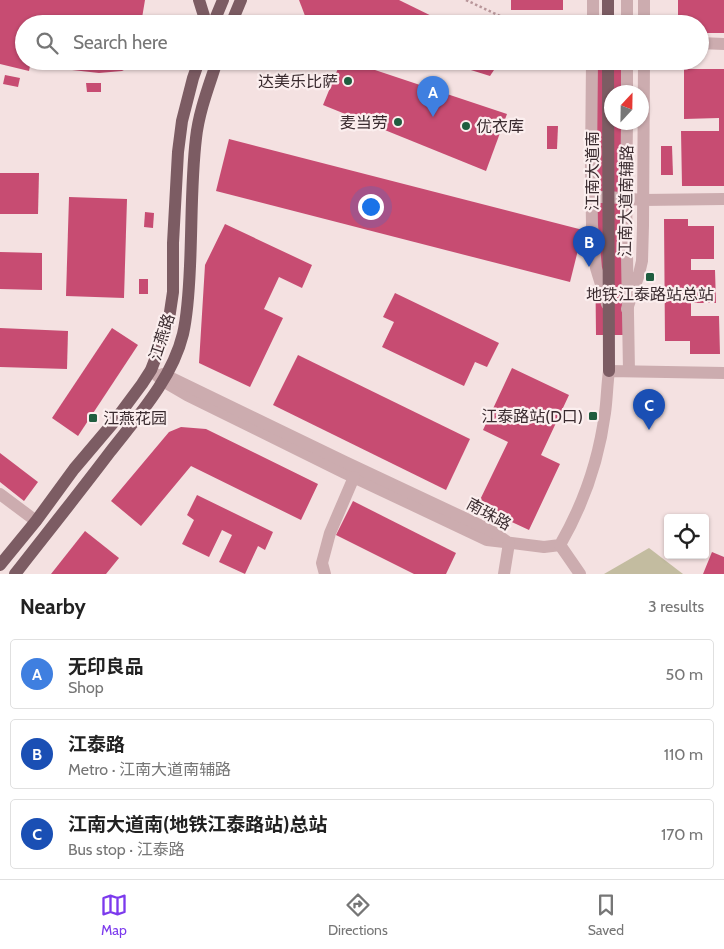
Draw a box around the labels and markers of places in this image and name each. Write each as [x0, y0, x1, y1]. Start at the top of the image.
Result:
place label: 达美乐比萨 [258, 72, 338, 91]
marker: 达美乐比萨 [342, 75, 354, 87]
pin: A [417, 76, 449, 117]
place label: 麦当劳 [340, 113, 388, 132]
marker: 麦当劳 [392, 116, 404, 128]
place label: 优衣库 [476, 117, 524, 136]
marker: 优衣库 [460, 120, 472, 132]
pin: B [573, 226, 605, 267]
marker: 地铁江泰路站总站 [644, 271, 656, 283]
place label: 地铁江泰路站总站 [586, 285, 714, 304]
pin: C [633, 389, 665, 430]
place label: 江泰路站(D口) [481, 407, 583, 426]
place label: 江燕花园 [103, 409, 167, 428]
marker: 江泰路站(D口) [587, 410, 599, 422]
marker: 江燕花园 [87, 412, 99, 424]

